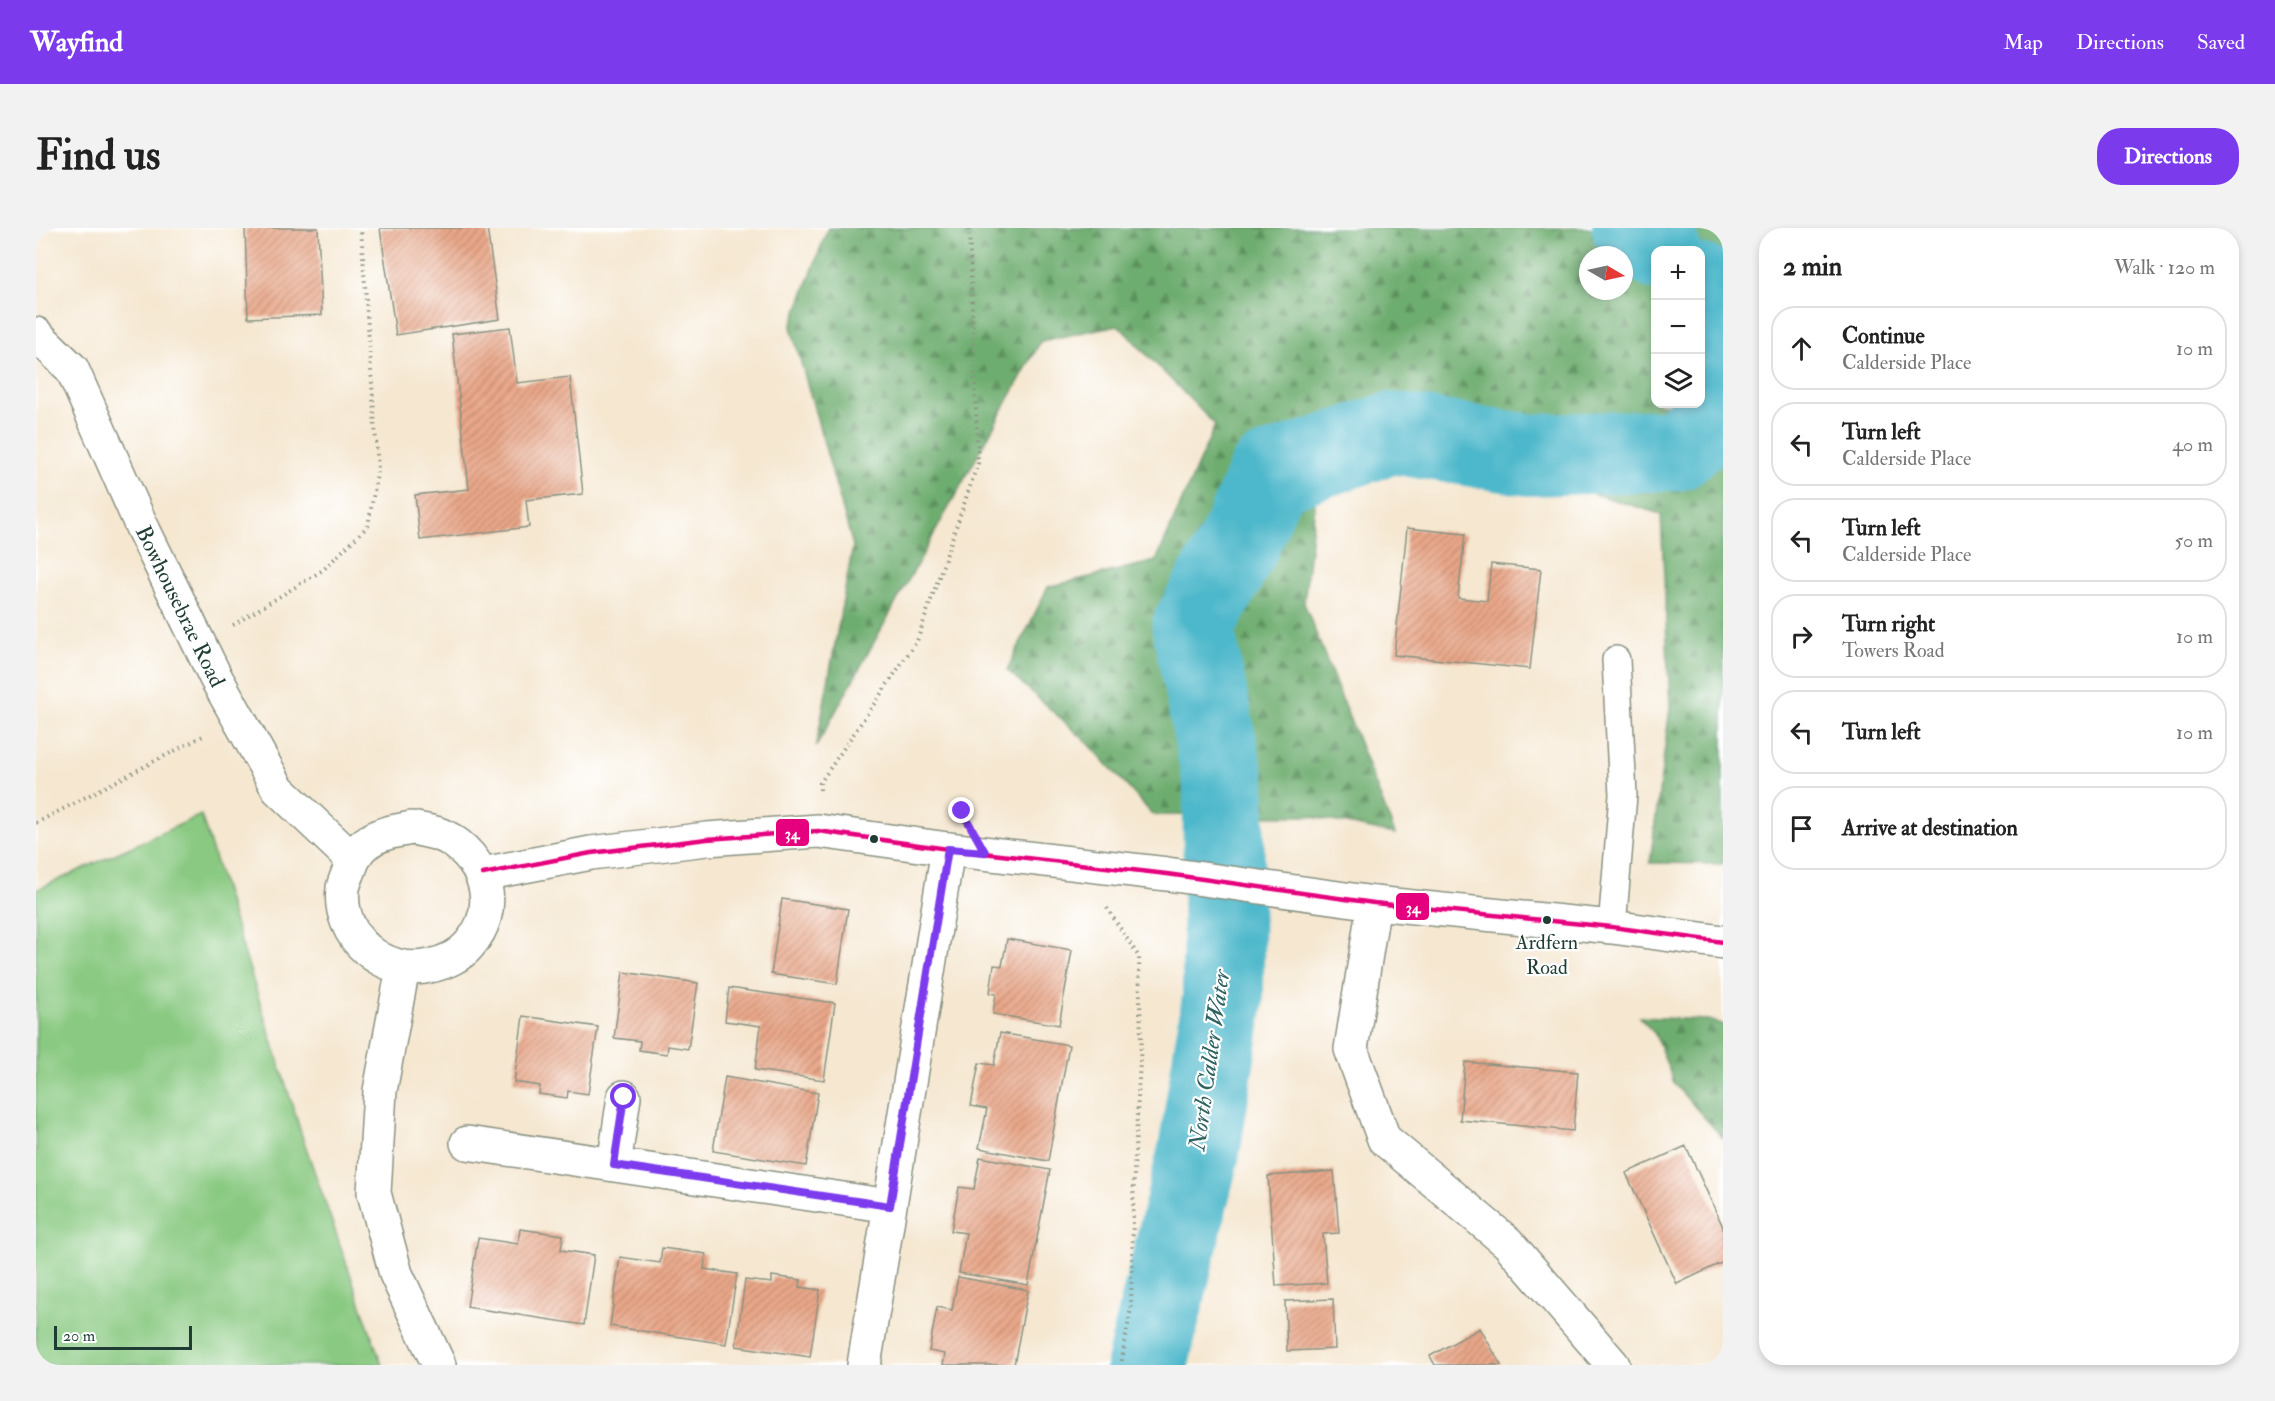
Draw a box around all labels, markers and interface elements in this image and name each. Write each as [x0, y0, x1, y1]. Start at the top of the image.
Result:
text: Wayfind [30, 25, 123, 60]
text: Map [2003, 29, 2043, 56]
text: Directions [2076, 29, 2164, 56]
text: Saved [2197, 29, 2245, 56]
button: Directions [2097, 128, 2239, 185]
text: Find us [36, 130, 160, 182]
north arrow [1579, 246, 1633, 300]
map controls [1651, 246, 1705, 408]
button: + [1651, 246, 1705, 300]
text: 2 min [1783, 251, 1842, 283]
text: Walk · 120 m [2114, 255, 2215, 280]
button: − [1651, 300, 1705, 354]
text: Continue [1842, 322, 1925, 350]
icon: ahead [1785, 332, 1818, 365]
text: 10 m [2176, 336, 2213, 361]
text: Calderside Place [1842, 350, 1971, 375]
button: layers [1651, 354, 1705, 408]
text: Turn left [1842, 418, 1921, 446]
icon: left [1785, 428, 1818, 461]
text: 40 m [2172, 432, 2213, 457]
text: Calderside Place [1842, 446, 1971, 471]
text: Turn left [1842, 514, 1921, 542]
street label: Bowhousebrae Road [129, 521, 231, 692]
icon: left [1785, 524, 1818, 557]
text: 50 m [2174, 528, 2213, 553]
text: Calderside Place [1842, 542, 1971, 567]
text: Turn right [1842, 610, 1935, 638]
icon: right [1785, 620, 1818, 653]
text: 10 m [2176, 624, 2213, 649]
text: Towers Road [1842, 638, 1945, 663]
icon: left [1785, 716, 1818, 749]
text: Turn left [1842, 718, 1921, 746]
text: 10 m [2176, 720, 2213, 745]
route end [948, 797, 974, 823]
icon: arrive [1785, 812, 1818, 845]
text: Arrive at destination [1842, 814, 2018, 842]
line badge: 34 [775, 818, 810, 847]
text: 34 [785, 824, 801, 844]
unlabelled marker [868, 833, 880, 845]
line badge: 34 [1395, 892, 1430, 921]
text: 34 [1406, 898, 1422, 918]
marker: Ardfern Road [1541, 914, 1553, 926]
place label: Ardfern Road [1515, 930, 1578, 980]
water label: North Calder Water [1181, 967, 1238, 1154]
route start [610, 1083, 636, 1109]
scale bar [54, 1323, 192, 1350]
text: 20 m [63, 1326, 95, 1346]

